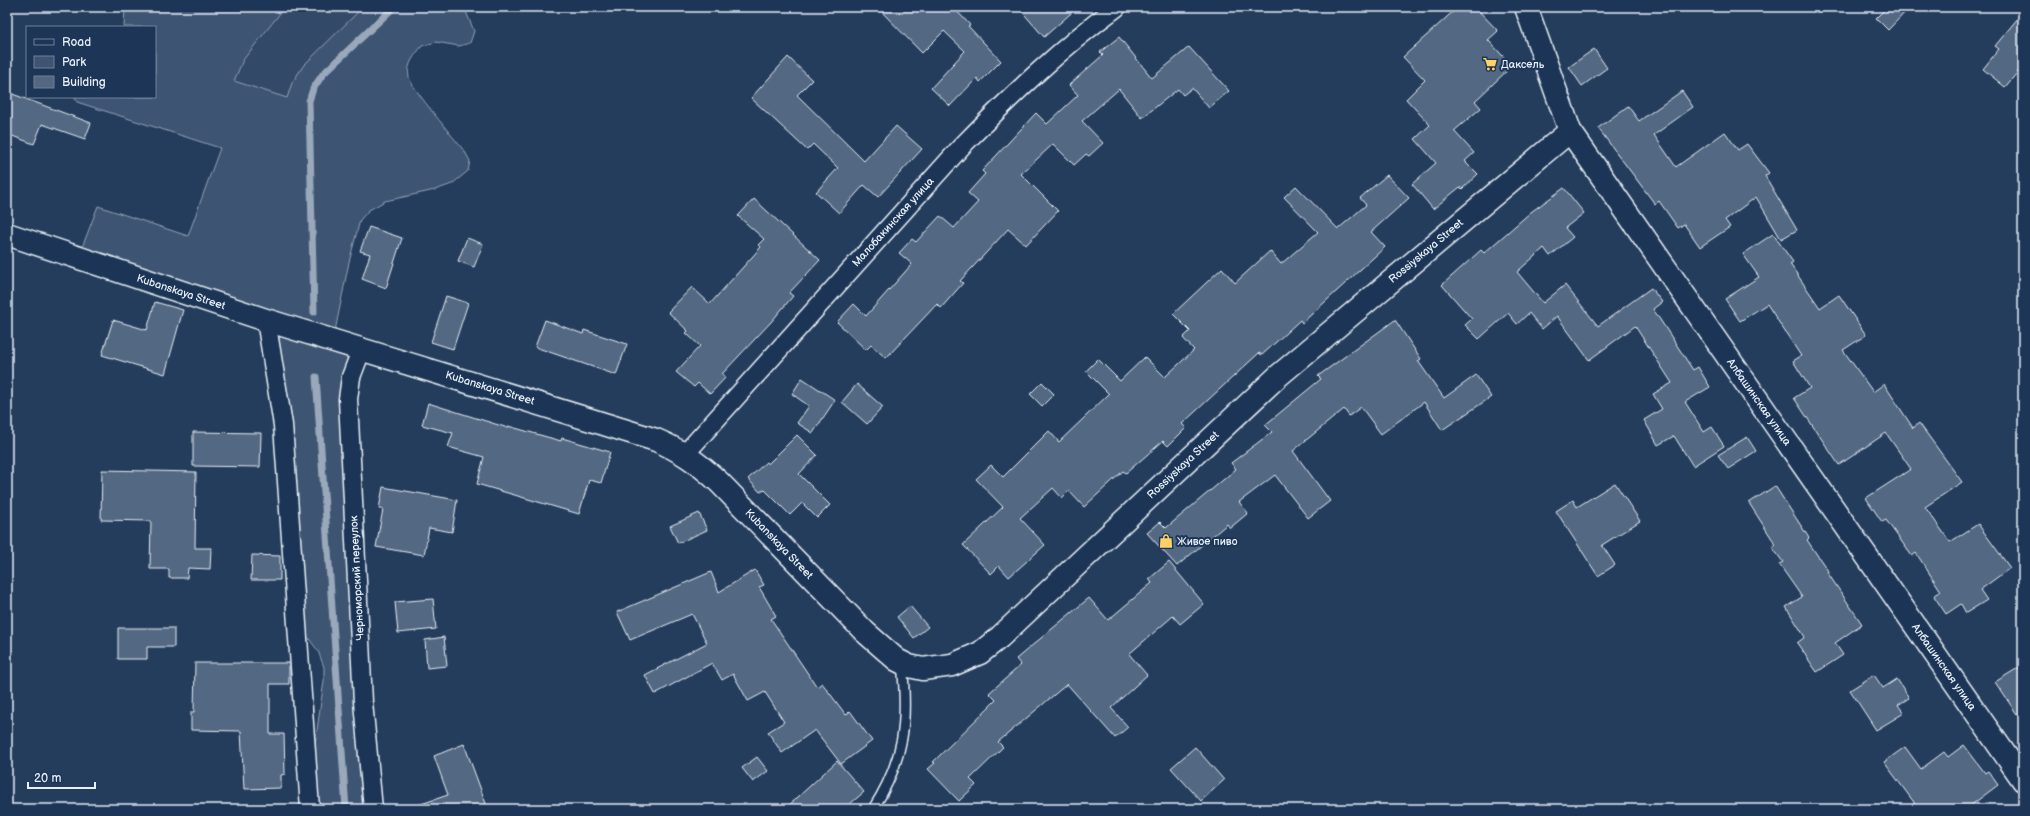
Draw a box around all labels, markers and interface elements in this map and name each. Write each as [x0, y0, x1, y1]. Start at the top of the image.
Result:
legend [26, 26, 156, 98]
text: Road [62, 35, 91, 50]
text: Park [62, 55, 86, 70]
supermarket icon: Даксель [1482, 56, 1498, 72]
place label: Даксель [1501, 58, 1545, 71]
text: Building [62, 75, 106, 90]
street label: Малобакинская улица [850, 174, 937, 269]
street label: Rossiyskaya Street [1386, 216, 1466, 286]
street label: Kubanskaya Street [135, 272, 228, 313]
street label: Албашинская улица [1723, 355, 1794, 448]
street label: Kubanskaya Street [444, 368, 537, 408]
street label: Rossiyskaya Street [1145, 428, 1222, 502]
street label: Kubanskaya Street [742, 506, 816, 582]
street label: Черноморский переулок [347, 515, 367, 641]
shop icon: Живое пиво [1158, 533, 1174, 549]
place label: Живое пиво [1177, 535, 1238, 548]
street label: Албашинская улица [1908, 620, 1979, 713]
scale bar [28, 764, 95, 790]
text: 20 m [34, 771, 61, 786]

